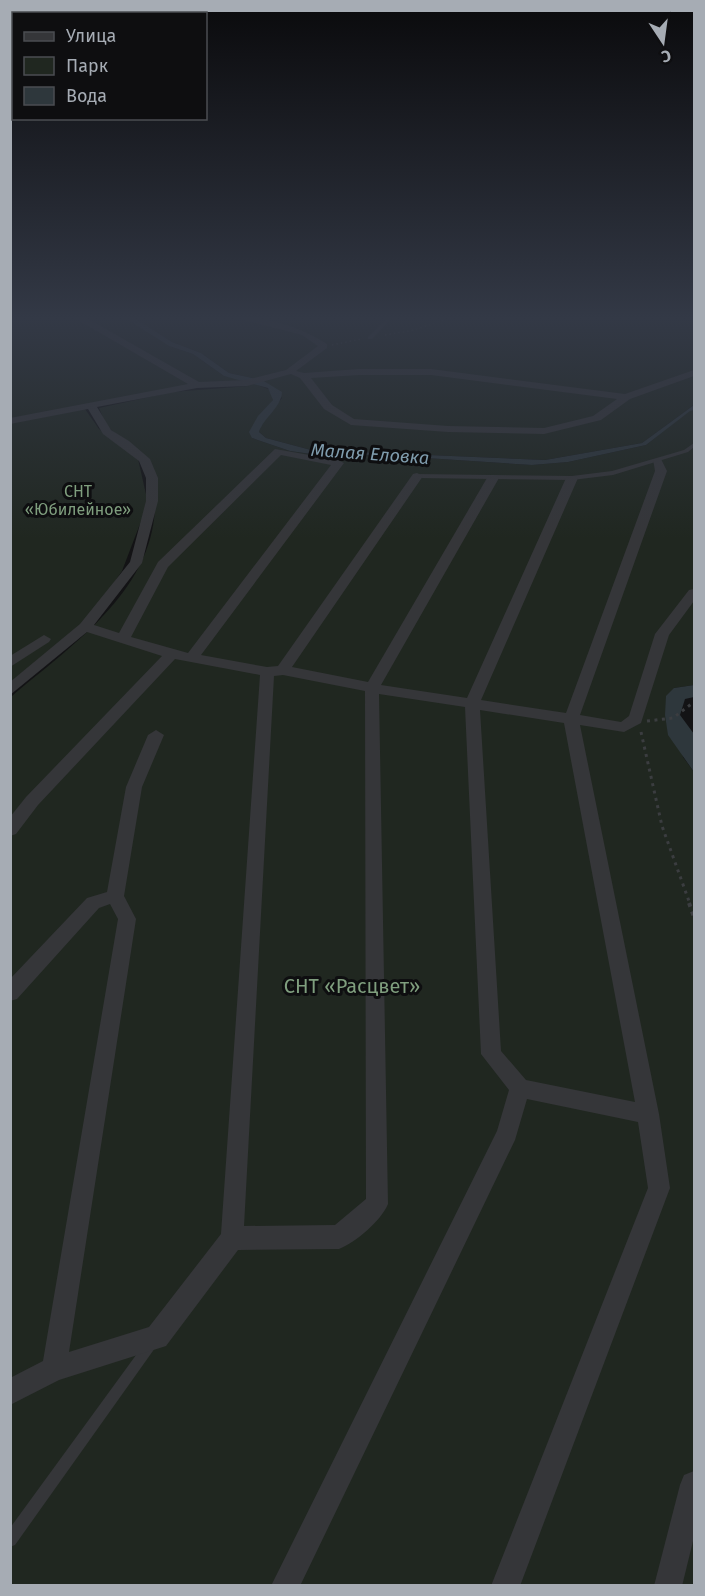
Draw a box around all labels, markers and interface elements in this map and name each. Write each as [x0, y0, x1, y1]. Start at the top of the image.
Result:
legend [12, 12, 207, 120]
north arrow [633, 12, 693, 72]
text: Улица [66, 25, 116, 47]
text: С [659, 46, 673, 67]
text: Парк [66, 55, 109, 77]
text: Вода [66, 85, 107, 107]
water label: Малая Еловка [310, 439, 430, 469]
park label: СНТ «Юбилейное» [25, 482, 131, 519]
park label: СНТ «Расцвет» [284, 974, 420, 998]

